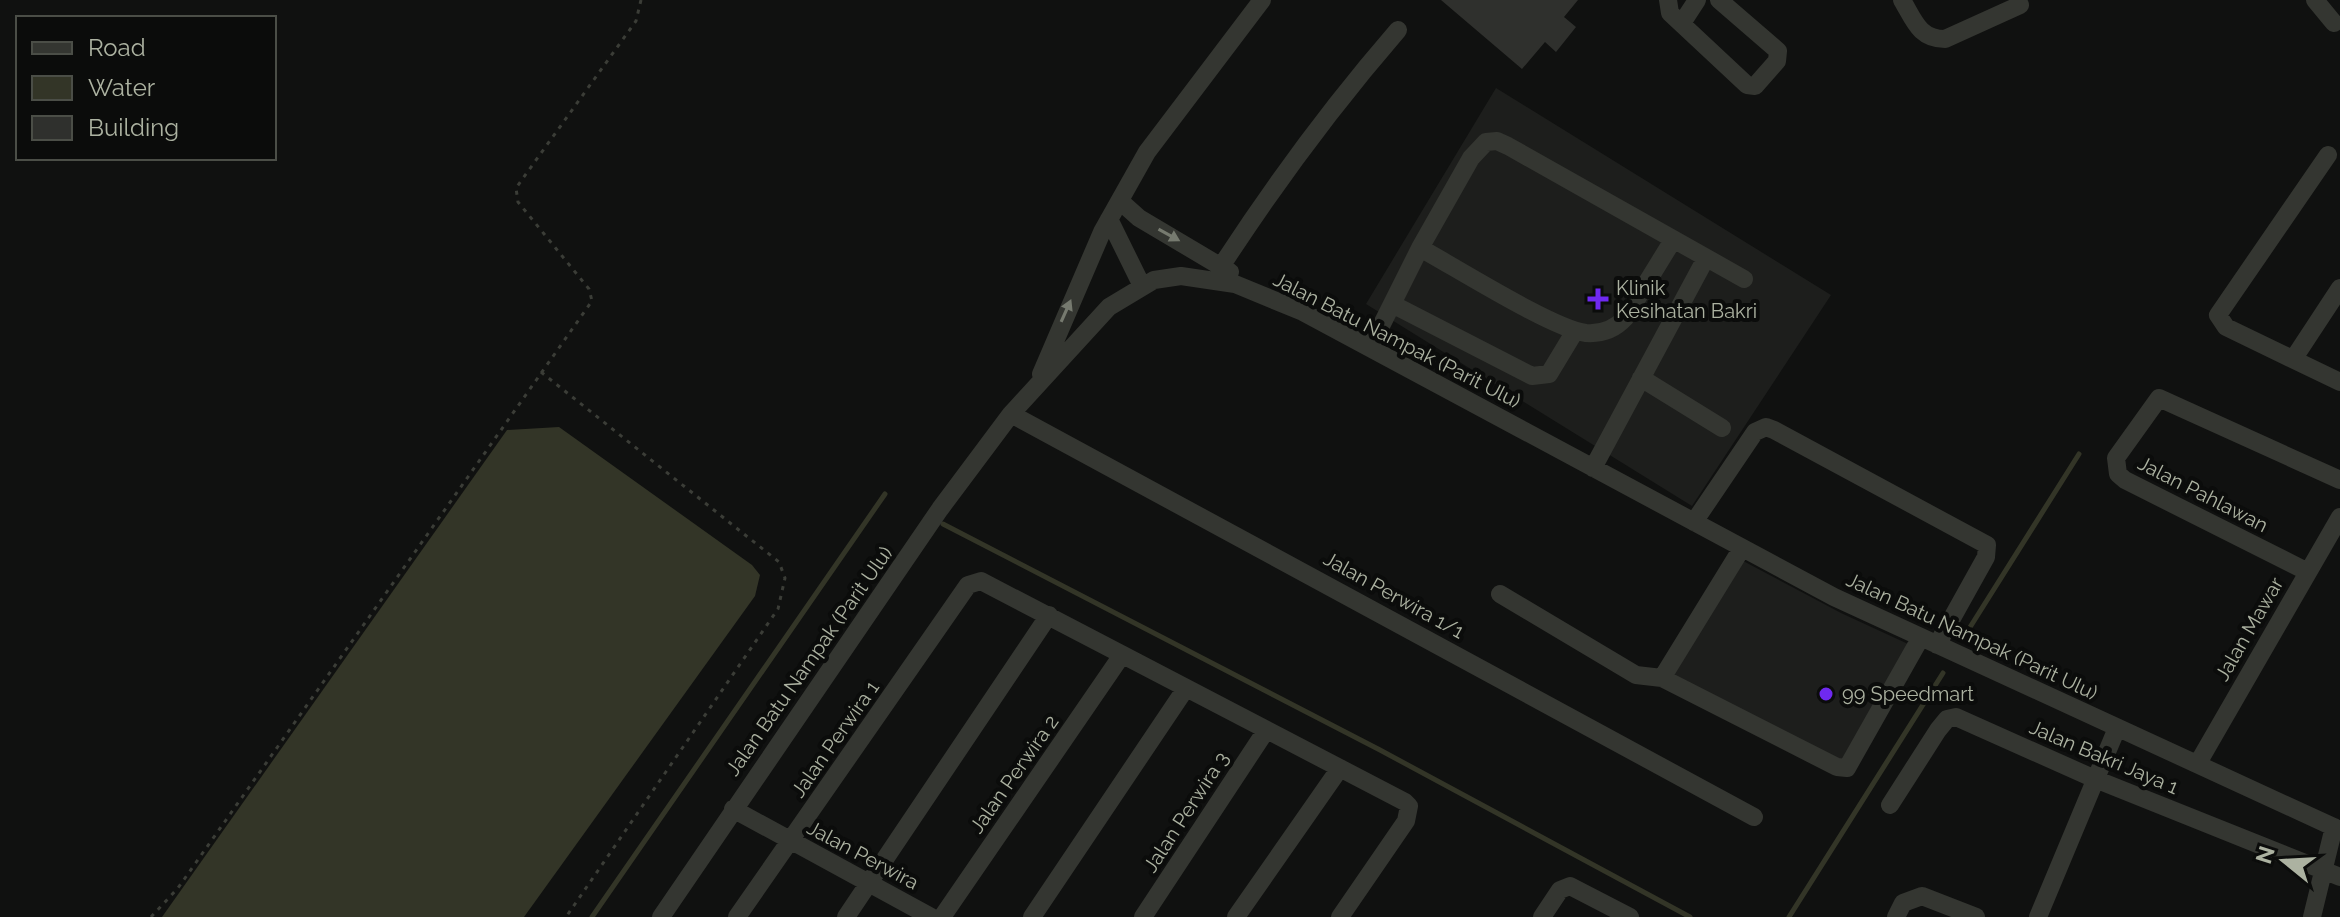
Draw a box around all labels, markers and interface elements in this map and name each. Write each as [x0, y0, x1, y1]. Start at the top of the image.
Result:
legend [16, 16, 276, 160]
text: Road [88, 33, 146, 62]
text: Water [88, 73, 156, 102]
text: Building [88, 113, 179, 142]
one-way arrow [1158, 228, 1180, 242]
street label: Jalan Batu Nampak (Parit Ulu) [1269, 267, 1525, 413]
place label: Klinik Kesihatan Bakri [1616, 276, 1757, 323]
marker: Klinik Kesihatan Bakri [1587, 288, 1609, 310]
one-way arrow [1059, 299, 1072, 323]
street label: Jalan Pahlawan [2134, 451, 2272, 537]
street label: Jalan Batu Nampak (Parit Ulu) [721, 542, 897, 780]
street label: Jalan Perwira 1/1 [1320, 546, 1469, 644]
street label: Jalan Batu Nampak (Parit Ulu) [1843, 567, 2101, 705]
street label: Jalan Mawar [2210, 573, 2288, 685]
street label: Jalan Perwira 1 [786, 676, 884, 802]
place label: 99 Speedmart [1842, 682, 1974, 706]
marker: 99 Speedmart [1817, 685, 1835, 703]
street label: Jalan Perwira 2 [964, 710, 1064, 838]
street label: Jalan Bakri Jaya 1 [2026, 715, 2182, 799]
street label: Jalan Perwira 3 [1138, 747, 1234, 877]
street label: Jalan Perwira [803, 816, 923, 894]
north arrow [2244, 821, 2324, 901]
text: N [2250, 843, 2280, 867]

